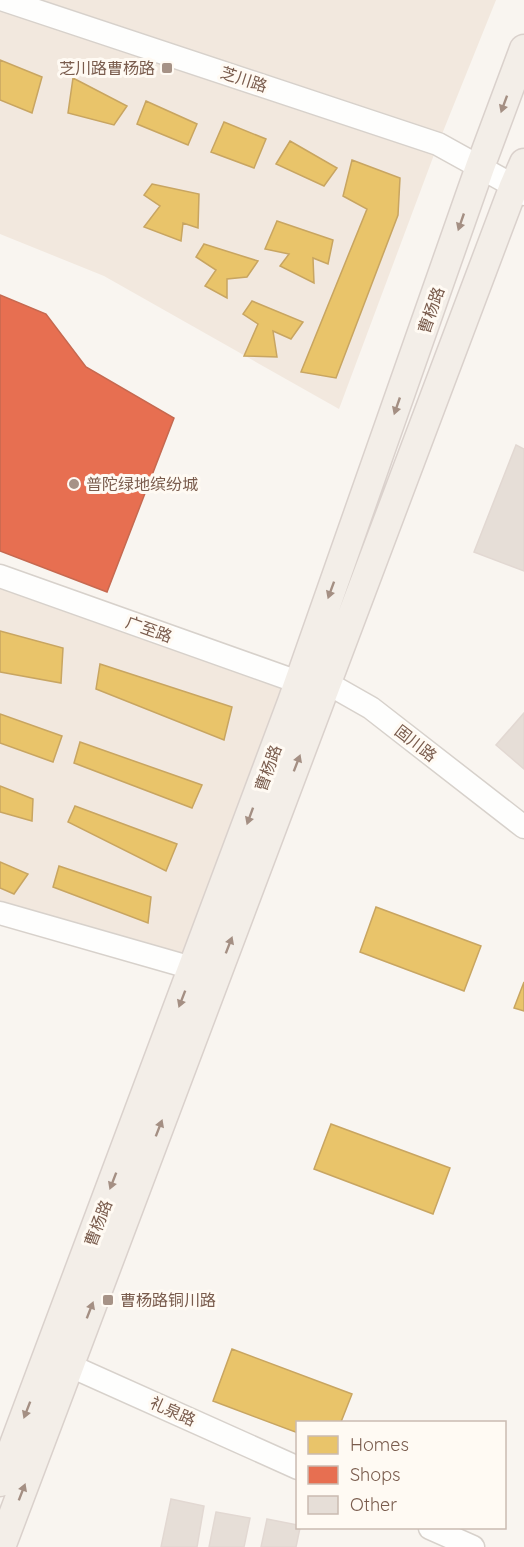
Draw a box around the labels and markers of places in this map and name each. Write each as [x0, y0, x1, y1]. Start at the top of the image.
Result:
place label: 芝川路曹杨路 [59, 58, 155, 78]
marker: 芝川路曹杨路 [160, 61, 174, 75]
place label: 普陀绿地缤纷城 [86, 474, 198, 494]
marker: 普陀绿地缤纷城 [67, 477, 81, 491]
place label: 曹杨路铜川路 [120, 1290, 216, 1310]
marker: 曹杨路铜川路 [101, 1293, 115, 1307]

